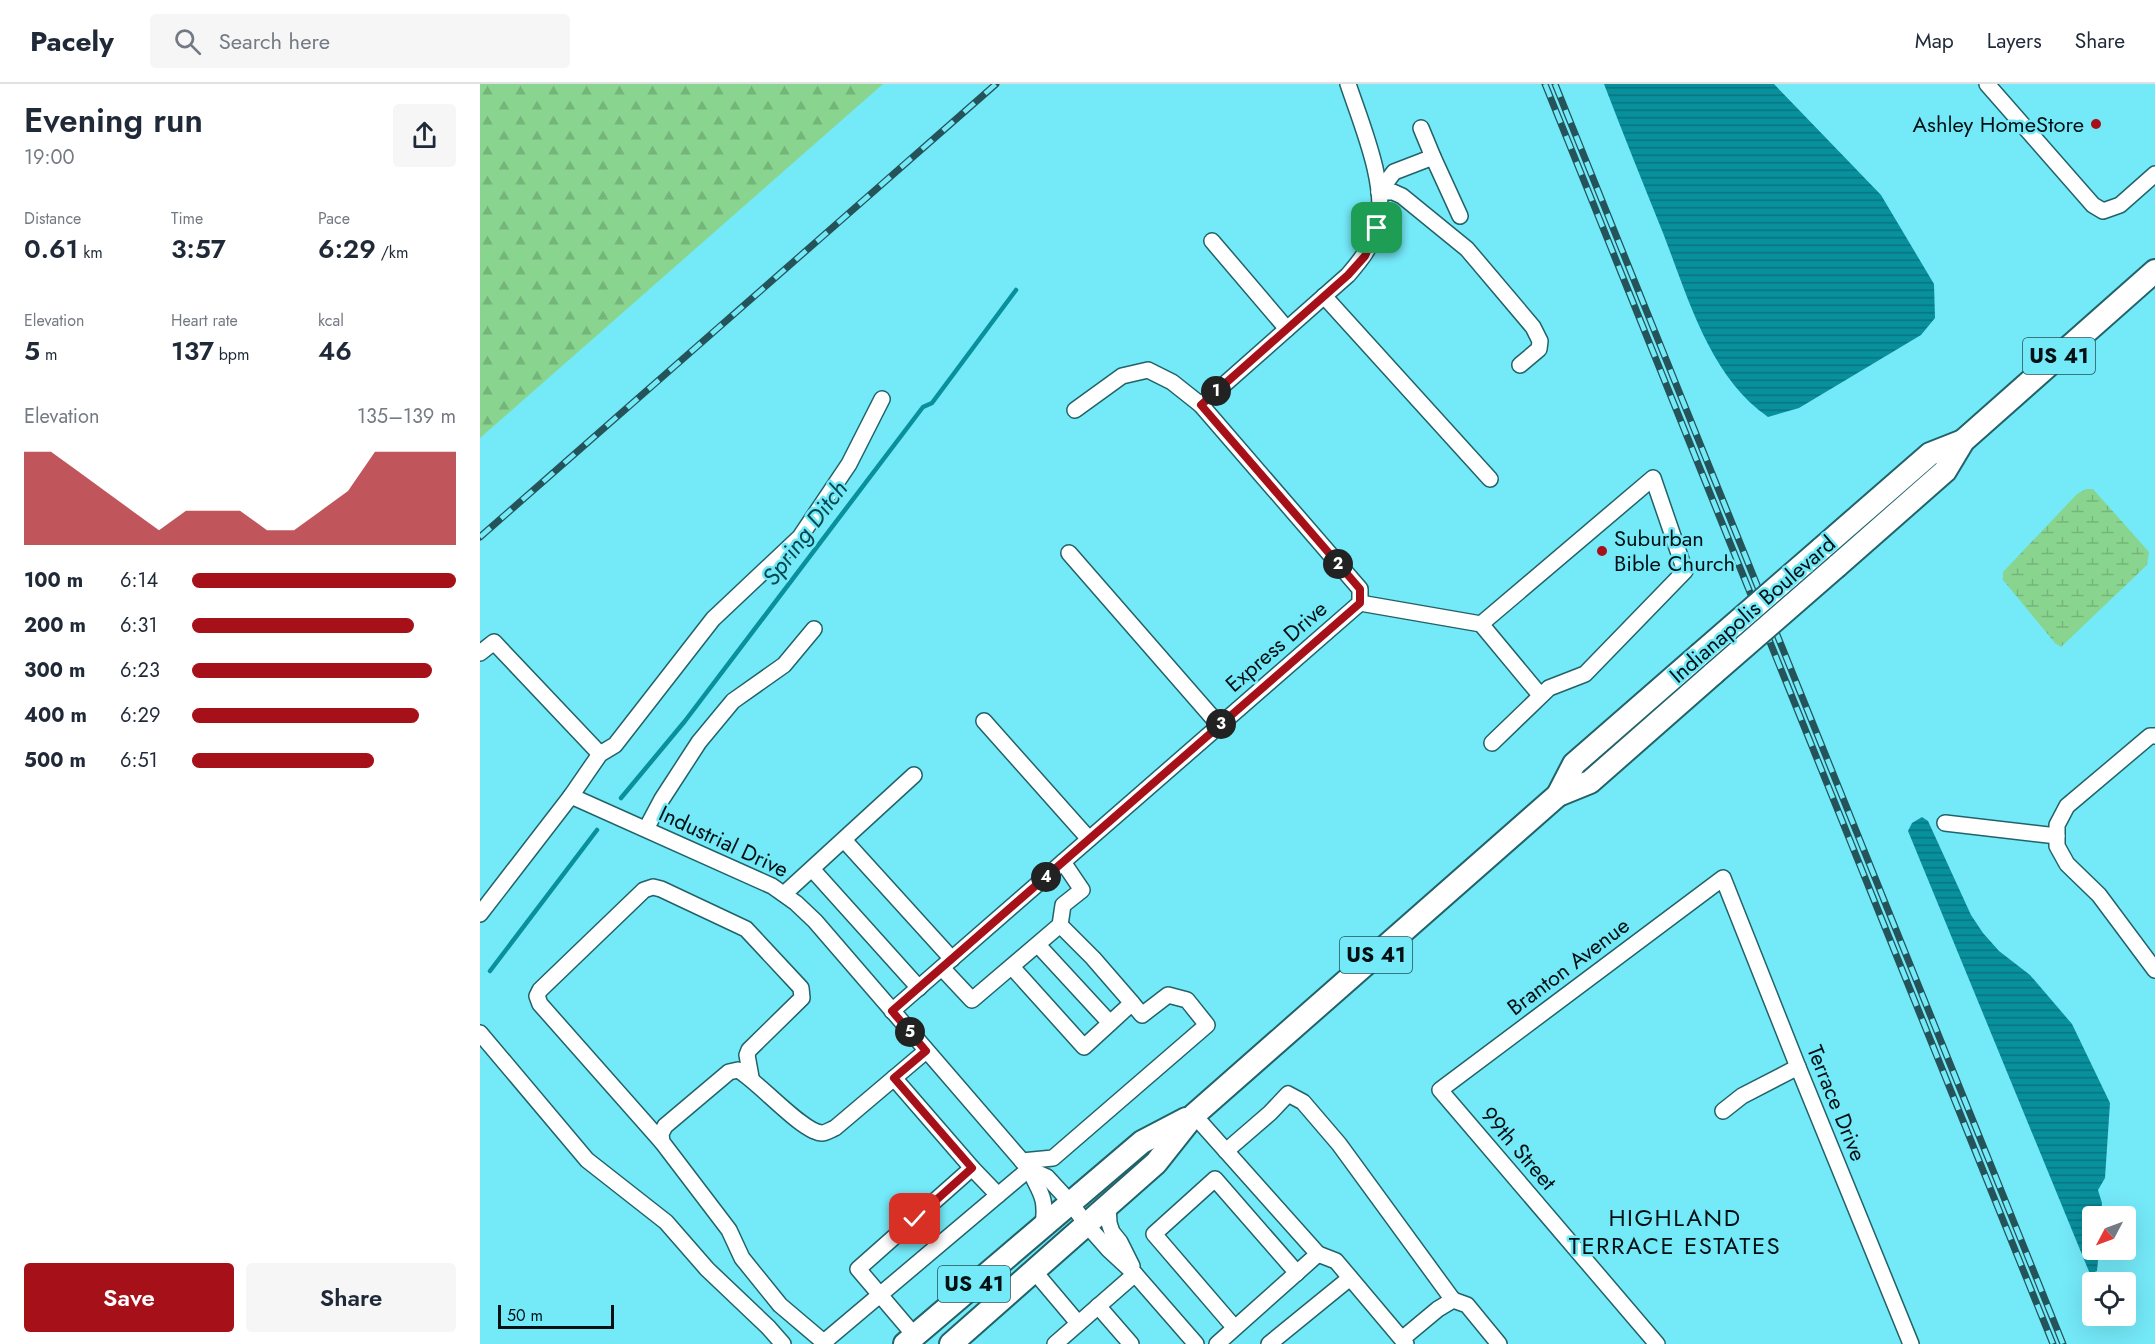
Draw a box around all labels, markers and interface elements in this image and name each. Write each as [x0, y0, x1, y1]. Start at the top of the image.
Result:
search box [150, 14, 570, 68]
text: Pacely [30, 21, 114, 62]
icon: search [171, 25, 204, 58]
text: Search here [219, 25, 330, 57]
text: Map [1915, 26, 1954, 56]
text: Layers [1987, 26, 2042, 56]
text: Share [2075, 26, 2125, 56]
text: Evening run [24, 97, 203, 144]
button: share [393, 104, 456, 167]
place label: Ashley HomeStore [1913, 108, 2084, 140]
marker: Ashley HomeStore [2089, 117, 2103, 131]
text: 19:00 [24, 143, 75, 172]
pin [1351, 202, 1402, 253]
text: Distance [24, 207, 81, 230]
text: Time [171, 207, 203, 230]
text: Pace [318, 207, 350, 230]
icon: arrive [1360, 211, 1393, 244]
text: 0.61 [24, 230, 78, 268]
text: 3:57 [171, 230, 226, 268]
text: 6:29 [318, 230, 376, 268]
text: km [78, 241, 103, 264]
text: /km [376, 241, 408, 264]
text: Elevation [24, 309, 84, 332]
text: Heart rate [171, 309, 238, 332]
text: kcal [318, 309, 344, 332]
text: 5 [24, 332, 40, 370]
text: 137 [171, 332, 214, 370]
text: 46 [318, 332, 352, 370]
road number: US 41 [2023, 338, 2095, 374]
text: m [40, 343, 57, 366]
text: bpm [214, 343, 249, 366]
pin: 1 [1201, 376, 1231, 406]
text: 1 [1212, 379, 1220, 402]
text: Elevation [24, 402, 99, 431]
text: 135–139 m [357, 402, 456, 431]
water label: Spring Ditch [753, 473, 856, 593]
place label: Suburban Bible Church [1614, 522, 1735, 579]
street label: Indianapolis Boulevard [1662, 528, 1842, 690]
marker: Suburban Bible Church [1595, 544, 1609, 558]
pin: 2 [1323, 549, 1353, 579]
text: 2 [1333, 552, 1343, 575]
text: 100 m [24, 566, 83, 595]
text: 6:14 [120, 566, 158, 595]
street label: Express Drive [1218, 593, 1334, 699]
text: 200 m [24, 611, 86, 640]
text: 6:31 [120, 611, 157, 640]
text: 300 m [24, 656, 85, 685]
text: 6:23 [120, 656, 160, 685]
text: 400 m [24, 701, 87, 730]
text: 6:29 [120, 701, 160, 730]
pin: 3 [1206, 709, 1236, 739]
text: 3 [1216, 712, 1226, 735]
text: 500 m [24, 746, 86, 775]
text: 6:51 [120, 746, 158, 775]
street label: Industrial Drive [654, 797, 794, 885]
pin: 4 [1031, 862, 1061, 892]
text: 4 [1040, 865, 1052, 888]
street label: Branton Avenue [1500, 909, 1636, 1023]
road number: US 41 [1340, 937, 1412, 973]
pin: 5 [895, 1017, 925, 1047]
text: 5 [905, 1020, 915, 1043]
street label: Terrace Drive [1799, 1040, 1875, 1166]
street label: 99th Street [1474, 1099, 1565, 1197]
pin [889, 1193, 940, 1244]
district label: HIGHLAND TERRACE ESTATES [1569, 1200, 1781, 1263]
icon: check [898, 1202, 931, 1235]
north arrow [2082, 1206, 2136, 1260]
map controls [2082, 1206, 2136, 1326]
button: Save [24, 1263, 234, 1332]
button: Share [246, 1263, 456, 1332]
road number: US 41 [938, 1266, 1010, 1302]
button: locate [2082, 1272, 2136, 1326]
scale bar [498, 1302, 614, 1330]
text: 50 m [507, 1304, 543, 1327]

